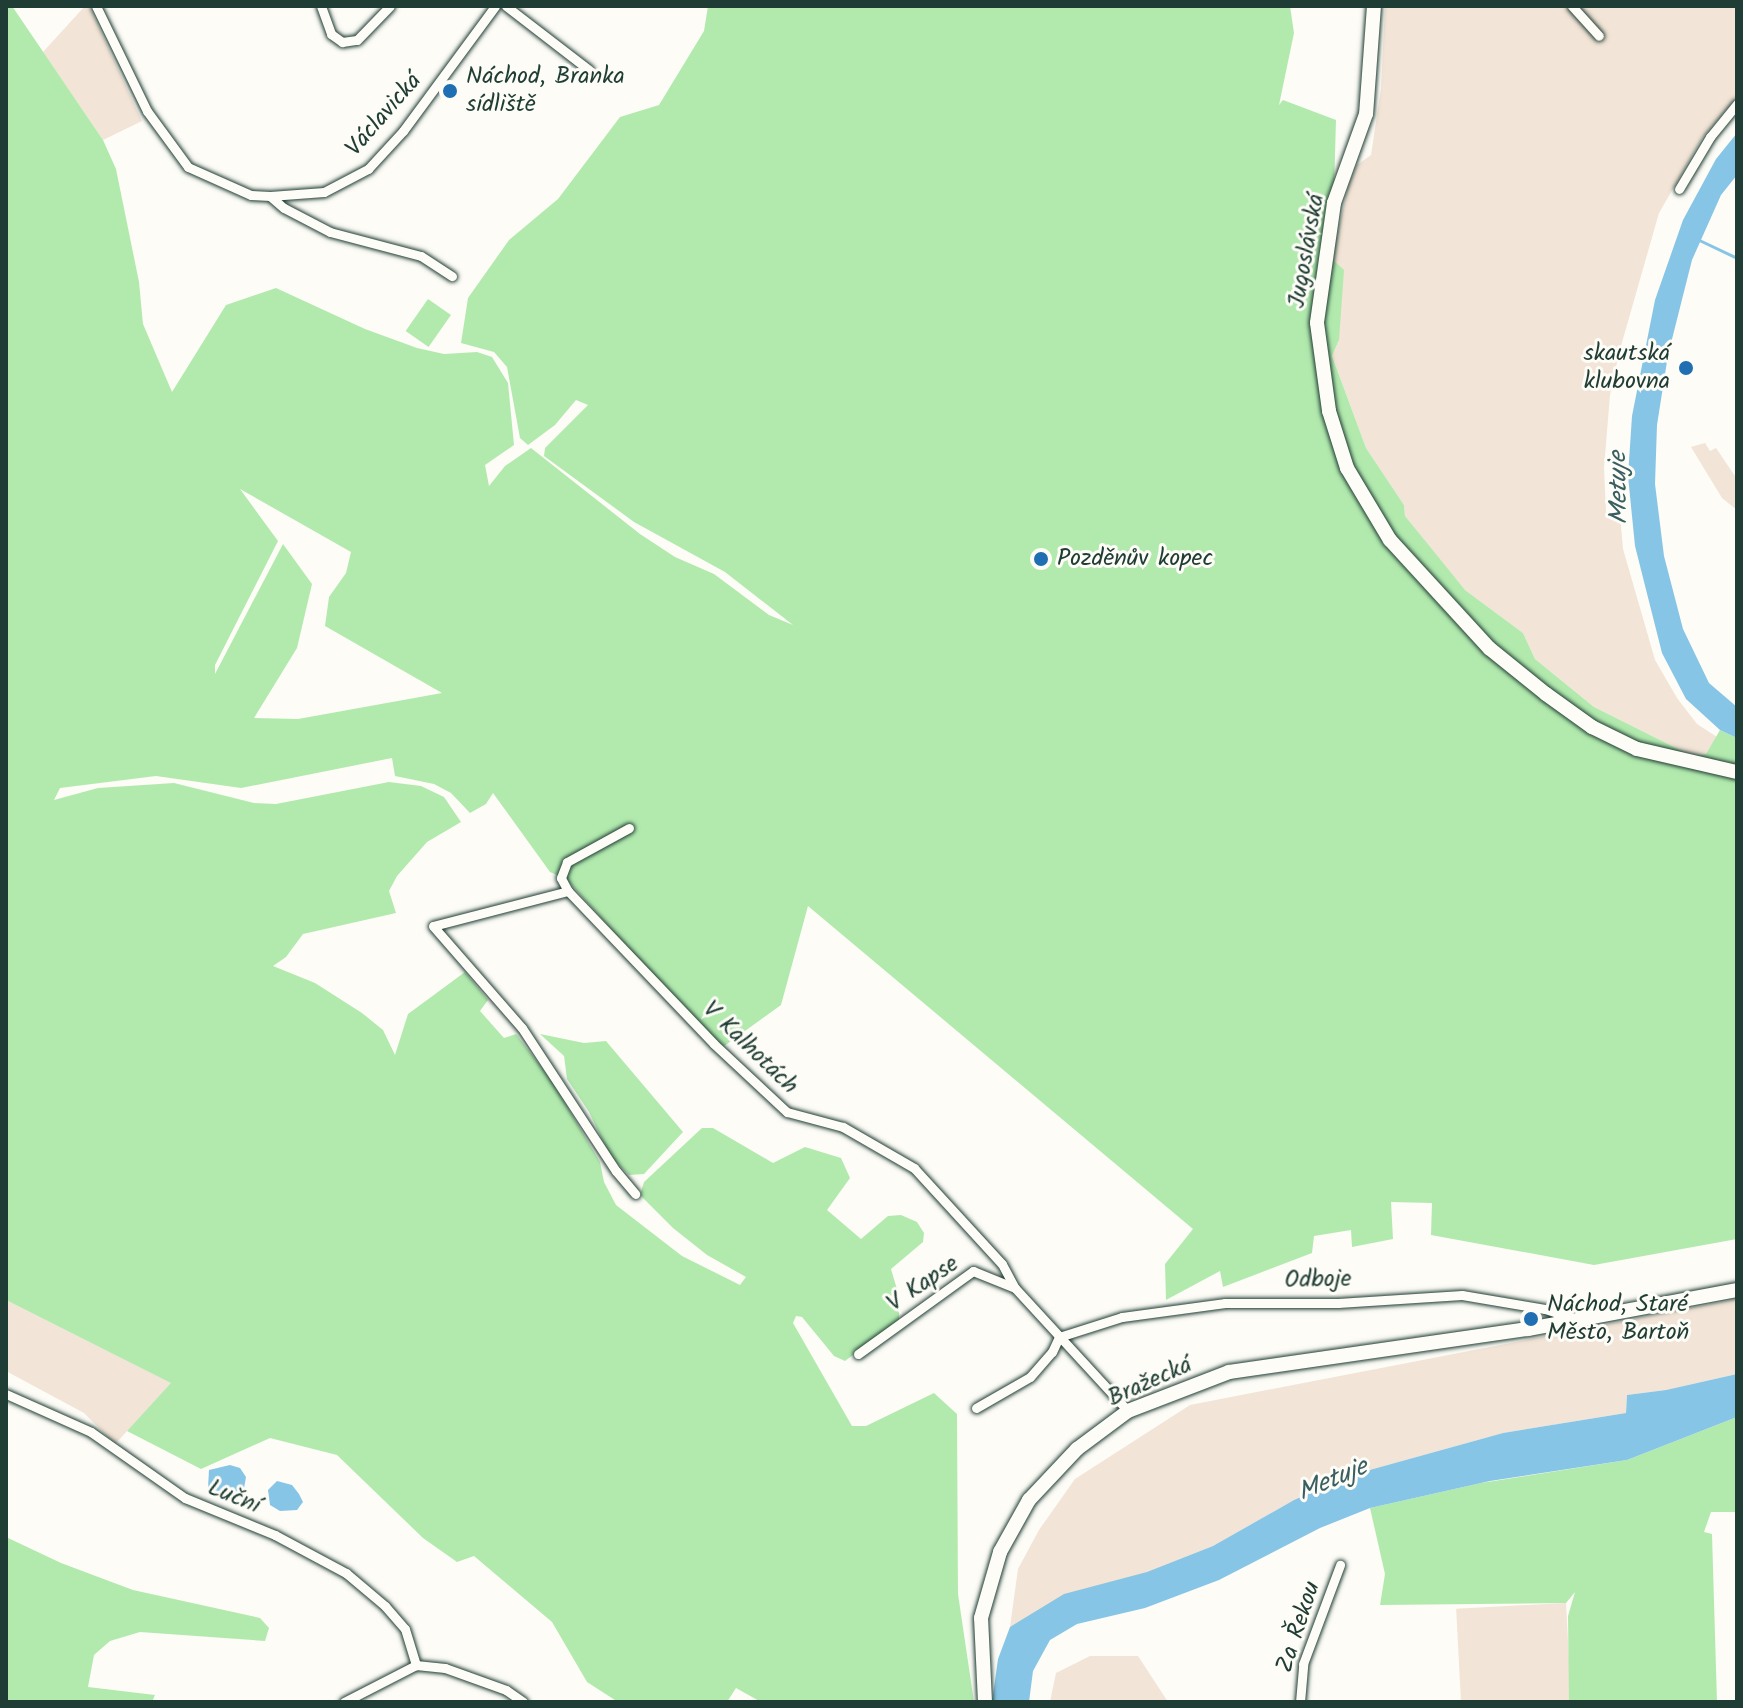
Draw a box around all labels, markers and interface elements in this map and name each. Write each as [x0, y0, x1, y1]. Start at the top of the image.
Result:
place label: Náchod, Branka sídliště [466, 63, 625, 119]
street label: Václavická [340, 67, 428, 163]
marker: Náchod, Branka sídliště [441, 82, 459, 100]
street label: Jugoslávská [1283, 192, 1331, 310]
place label: skautská klubovna [1584, 340, 1670, 396]
marker: skautská klubovna [1677, 359, 1695, 377]
water label: Metuje [1604, 451, 1636, 525]
place label: Pozděnův kopec [1057, 545, 1213, 573]
marker: Pozděnův kopec [1032, 550, 1050, 568]
street label: V Kalhotách [696, 995, 804, 1101]
street label: V Kapse [882, 1250, 964, 1318]
street label: Odboje [1284, 1265, 1352, 1295]
place label: Náchod, Staré Město, Bartoň [1547, 1291, 1689, 1347]
marker: Náchod, Staré Město, Bartoň [1522, 1310, 1540, 1328]
street label: Bražecká [1104, 1351, 1196, 1413]
water label: Metuje [1293, 1452, 1373, 1510]
street label: Luční [204, 1474, 264, 1520]
street label: Za Řekou [1271, 1578, 1327, 1676]

